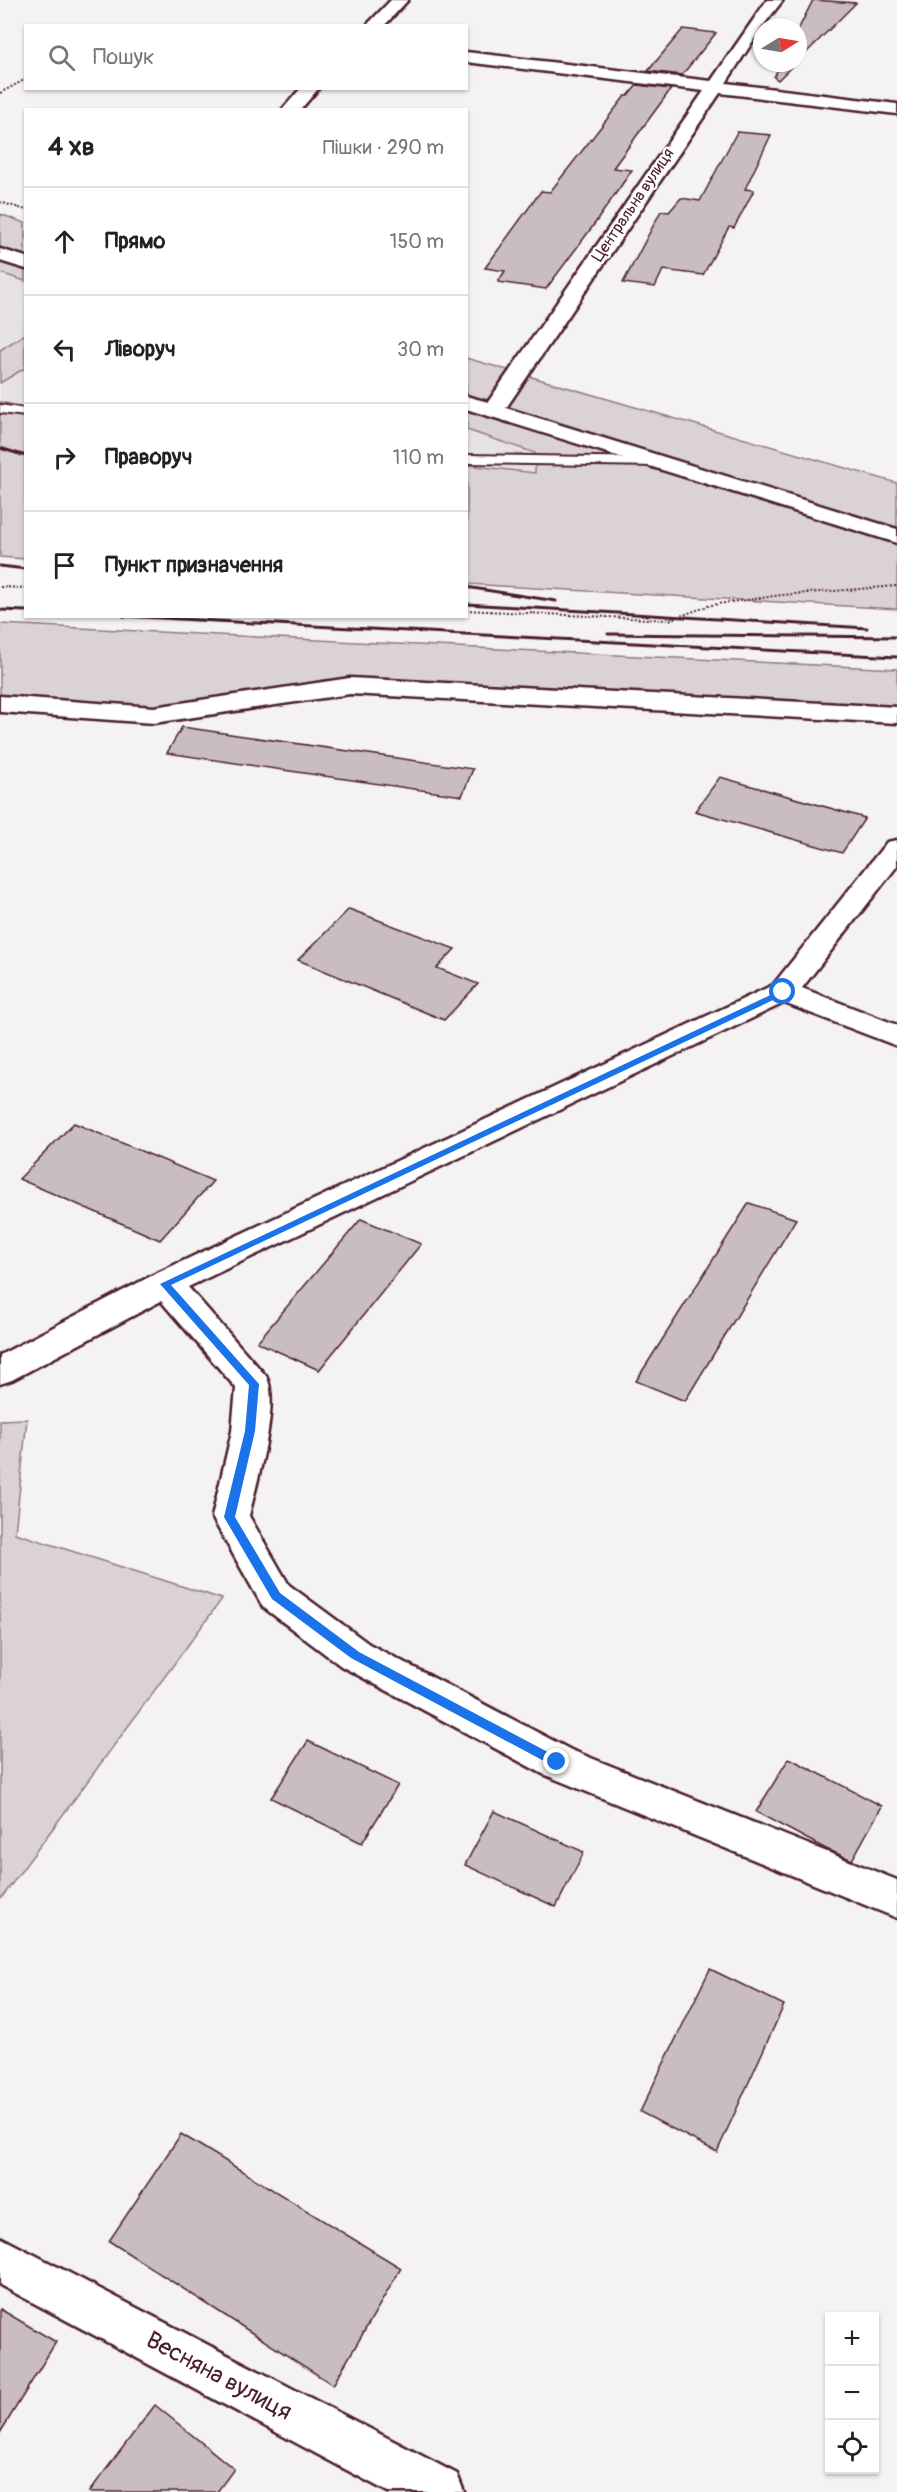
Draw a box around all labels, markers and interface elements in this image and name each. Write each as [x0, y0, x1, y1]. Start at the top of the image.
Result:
north arrow [753, 18, 807, 72]
search box [24, 24, 468, 90]
icon: search [45, 41, 78, 74]
text: Пошук [93, 43, 154, 71]
text: 4 хв [48, 131, 95, 163]
text: Пішки · 290 m [323, 135, 444, 160]
street label: Центральна вулиця [588, 144, 678, 266]
icon: ahead [48, 225, 81, 258]
text: Прямо [105, 227, 165, 255]
text: 150 m [390, 229, 444, 254]
icon: left [48, 333, 81, 366]
text: Ліворуч [105, 335, 176, 363]
text: 30 m [397, 337, 444, 362]
icon: right [48, 441, 81, 474]
text: Праворуч [105, 443, 192, 471]
text: 110 m [393, 445, 444, 470]
icon: arrive [48, 549, 81, 582]
text: Пункт призначення [105, 551, 283, 579]
route start [769, 978, 795, 1004]
route end [543, 1748, 569, 1774]
map controls [825, 2312, 879, 2474]
button: + [825, 2312, 879, 2366]
street label: Весняна вулиця [141, 2325, 297, 2427]
button: − [825, 2366, 879, 2420]
button: locate [825, 2420, 879, 2474]

